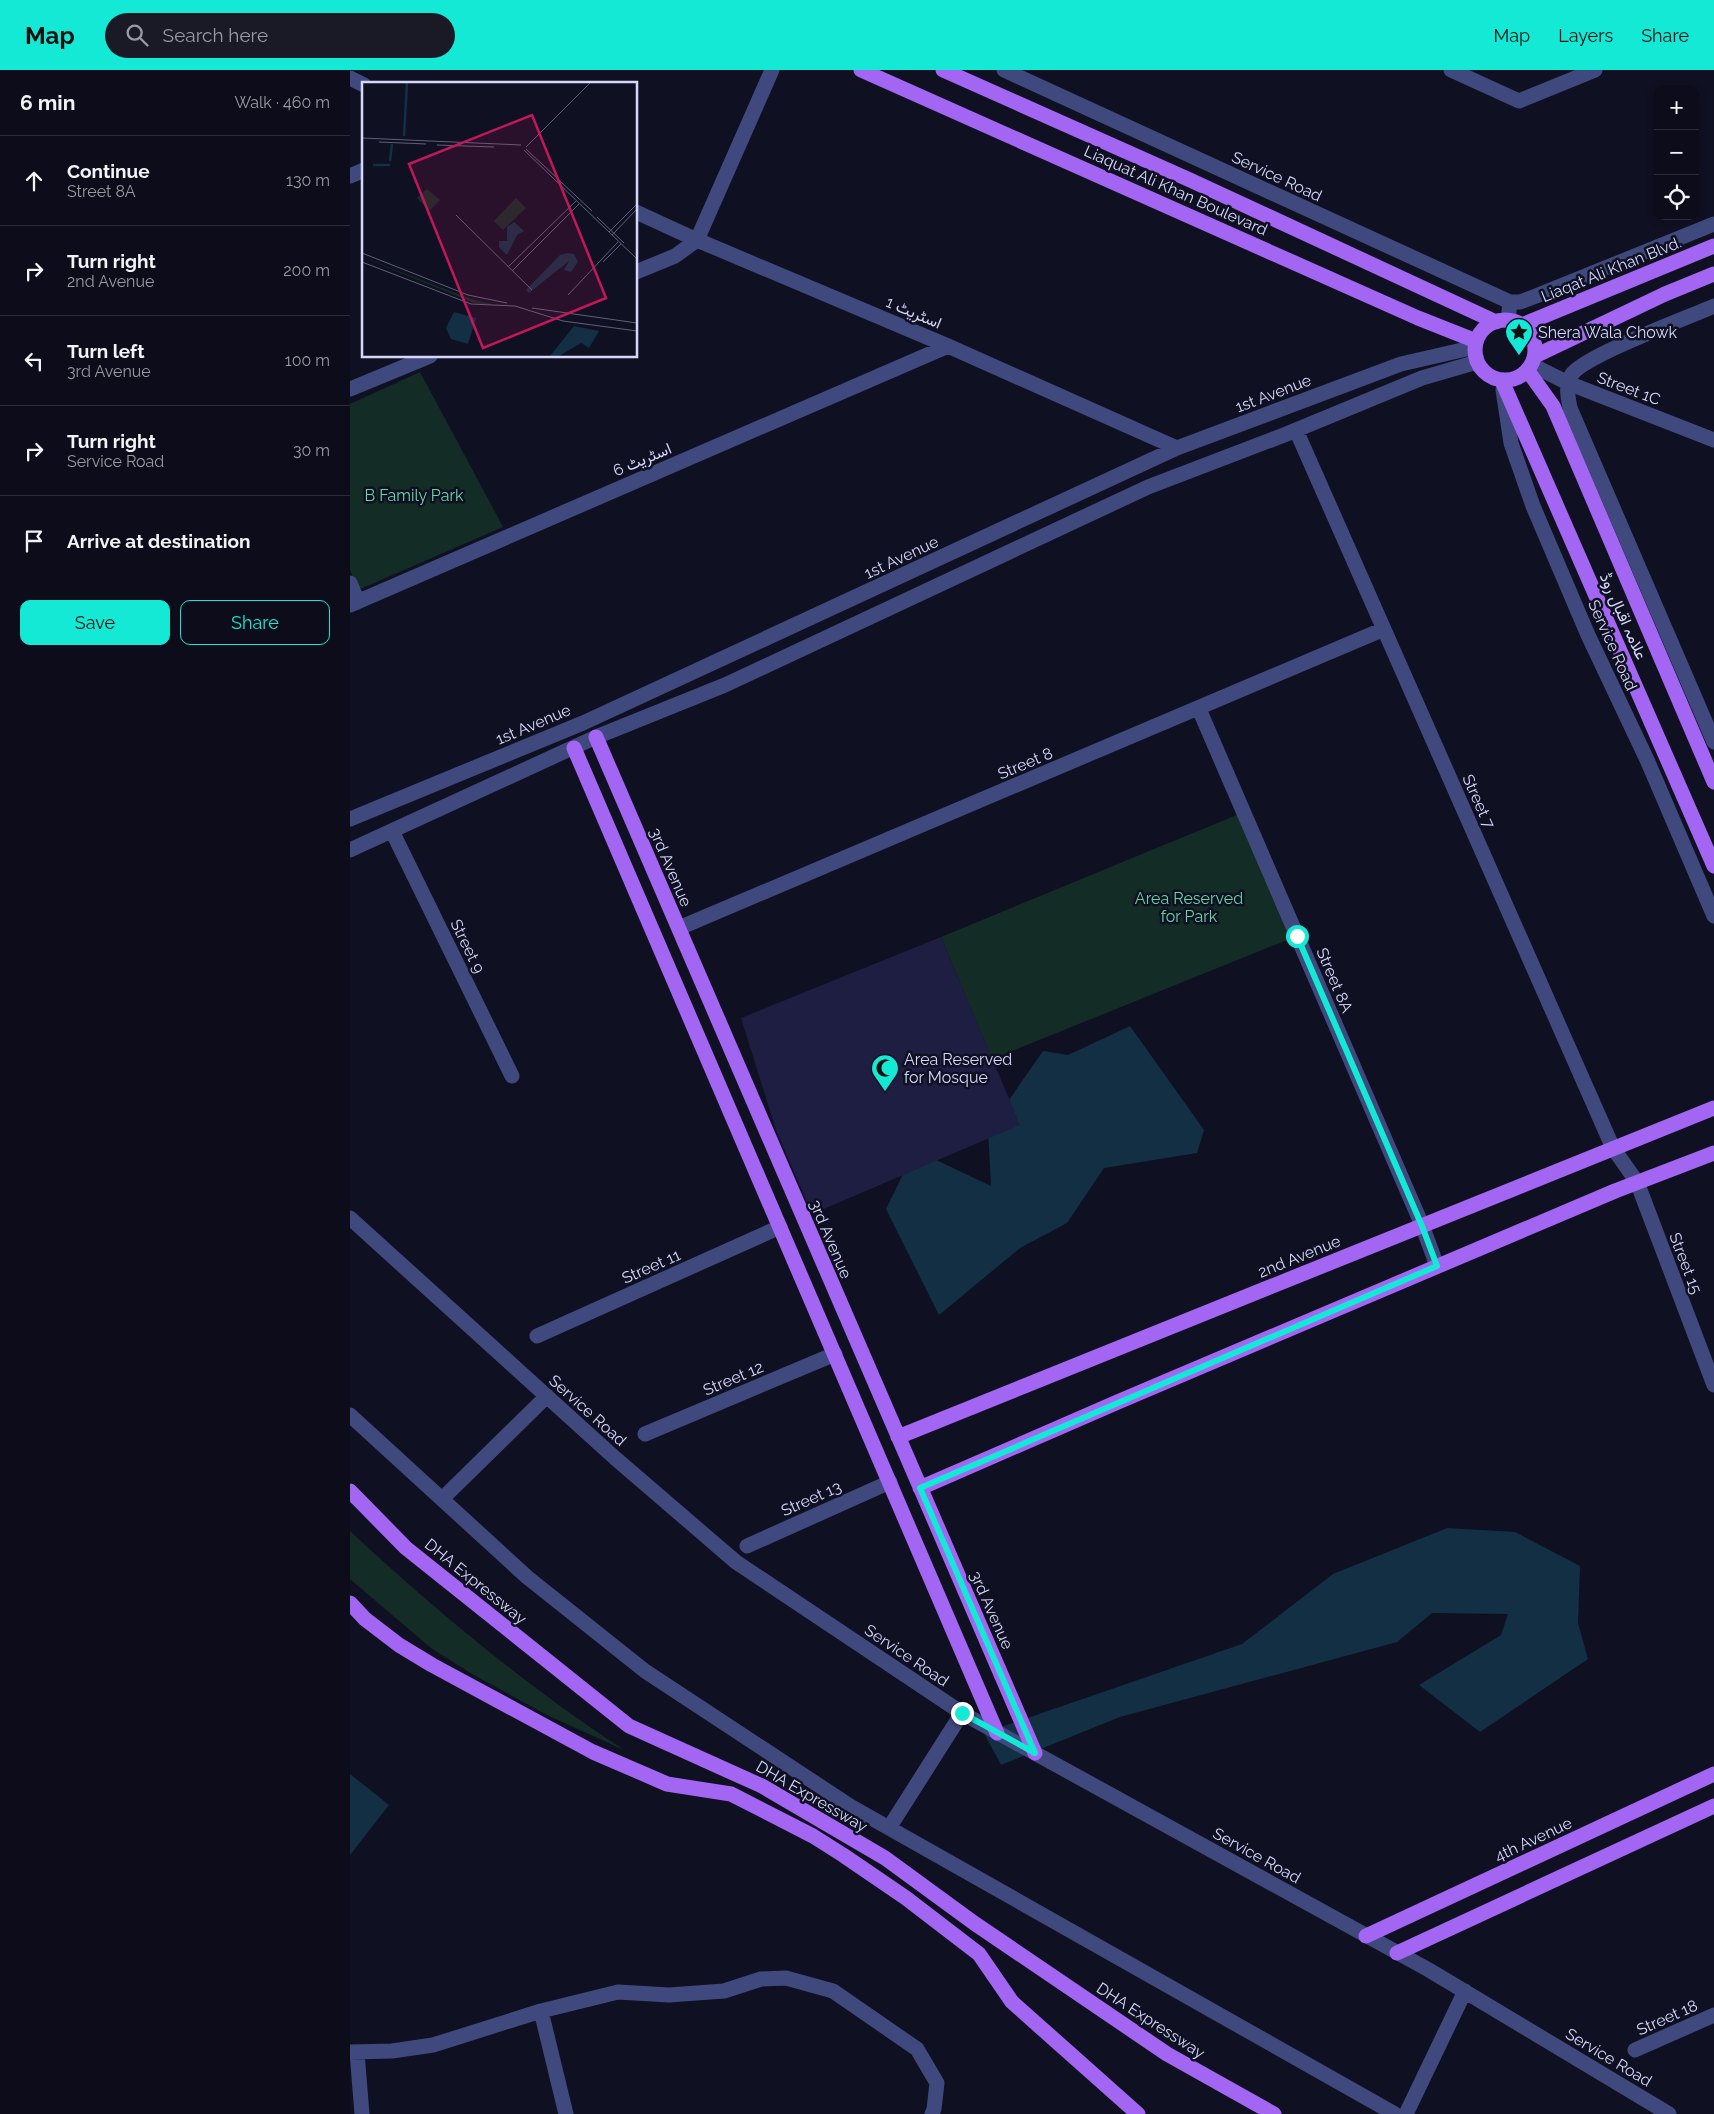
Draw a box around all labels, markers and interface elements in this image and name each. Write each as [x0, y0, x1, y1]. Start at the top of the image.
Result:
search box [105, 13, 455, 58]
text: Map [25, 21, 75, 50]
icon: search [123, 21, 151, 49]
text: Search here [163, 24, 268, 46]
text: Map [1494, 25, 1530, 46]
text: Layers [1558, 25, 1613, 46]
text: Share [1641, 25, 1689, 46]
inset map [362, 82, 638, 358]
map controls [1654, 85, 1699, 220]
button: + [1654, 85, 1699, 130]
text: 6 min [20, 90, 75, 115]
text: Walk · 460 m [234, 93, 330, 112]
button: − [1654, 130, 1699, 175]
street label: Liaquat Ali Khan Boulevard [1081, 141, 1270, 240]
street label: Service Road [1229, 147, 1325, 206]
text: Continue [67, 160, 150, 182]
icon: ahead [20, 167, 48, 195]
text: 130 m [286, 171, 330, 190]
button: locate [1654, 175, 1699, 220]
text: Street 8A [67, 182, 136, 201]
street label: Liaqat Ali Khan Blvd. [1538, 233, 1684, 306]
text: Turn right [67, 250, 156, 272]
icon: right [20, 257, 48, 285]
text: 200 m [283, 261, 330, 280]
text: 2nd Avenue [67, 272, 154, 291]
street label: اسٹریٹ 1 [883, 292, 945, 334]
place icon: Shera Wala Chowk [1504, 317, 1534, 356]
place label: Shera Wala Chowk [1538, 323, 1678, 342]
text: Turn left [67, 340, 144, 362]
icon: left [20, 347, 48, 375]
text: 100 m [285, 351, 330, 370]
text: 3rd Avenue [67, 362, 151, 381]
street label: Street 1C [1594, 368, 1663, 409]
street label: 1st Avenue [1233, 370, 1314, 417]
text: Turn right [67, 430, 156, 452]
icon: right [20, 437, 48, 465]
street label: اسٹریٹ 6 [610, 439, 675, 481]
text: 30 m [293, 441, 330, 460]
text: Service Road [67, 452, 164, 471]
park label: B Family Park [364, 486, 464, 505]
icon: arrive [20, 527, 48, 555]
text: Arrive at destination [67, 530, 251, 552]
street label: 1st Avenue [861, 532, 941, 583]
street label: علامہ اقبال روڈ [1595, 570, 1651, 663]
street label: Service Road [1584, 597, 1641, 694]
button: Save [20, 600, 170, 645]
button: Share [180, 600, 330, 645]
street label: 1st Avenue [493, 700, 574, 749]
street label: Street 8 [995, 743, 1056, 784]
street label: Street 7 [1458, 771, 1499, 832]
street label: 3rd Avenue [645, 825, 696, 909]
park label: Area Reserved for Park [1135, 889, 1243, 926]
street label: Street 9 [446, 916, 489, 976]
route start [1286, 925, 1309, 948]
street label: Street 8A [1312, 945, 1357, 1016]
place label: Area Reserved for Mosque [904, 1050, 1012, 1087]
mosque icon: Area Reserved for Mosque [870, 1053, 900, 1092]
street label: 3rd Avenue [805, 1197, 856, 1281]
street label: Street 15 [1665, 1230, 1706, 1297]
street label: 2nd Avenue [1255, 1231, 1343, 1282]
street label: Street 11 [619, 1245, 684, 1288]
street label: Street 12 [700, 1357, 766, 1400]
street label: Service Road [545, 1371, 630, 1450]
street label: Street 13 [778, 1477, 844, 1520]
street label: DHA Expressway [421, 1535, 531, 1628]
street label: 3rd Avenue [966, 1568, 1017, 1652]
street label: Service Road [861, 1620, 952, 1691]
route end [951, 1702, 974, 1725]
street label: DHA Expressway [753, 1757, 871, 1836]
street label: 4th Avenue [1492, 1813, 1575, 1866]
street label: Service Road [1210, 1824, 1304, 1887]
street label: DHA Expressway [1093, 1978, 1209, 2063]
street label: Street 18 [1634, 1996, 1701, 2039]
street label: Service Road [1562, 2024, 1655, 2091]

